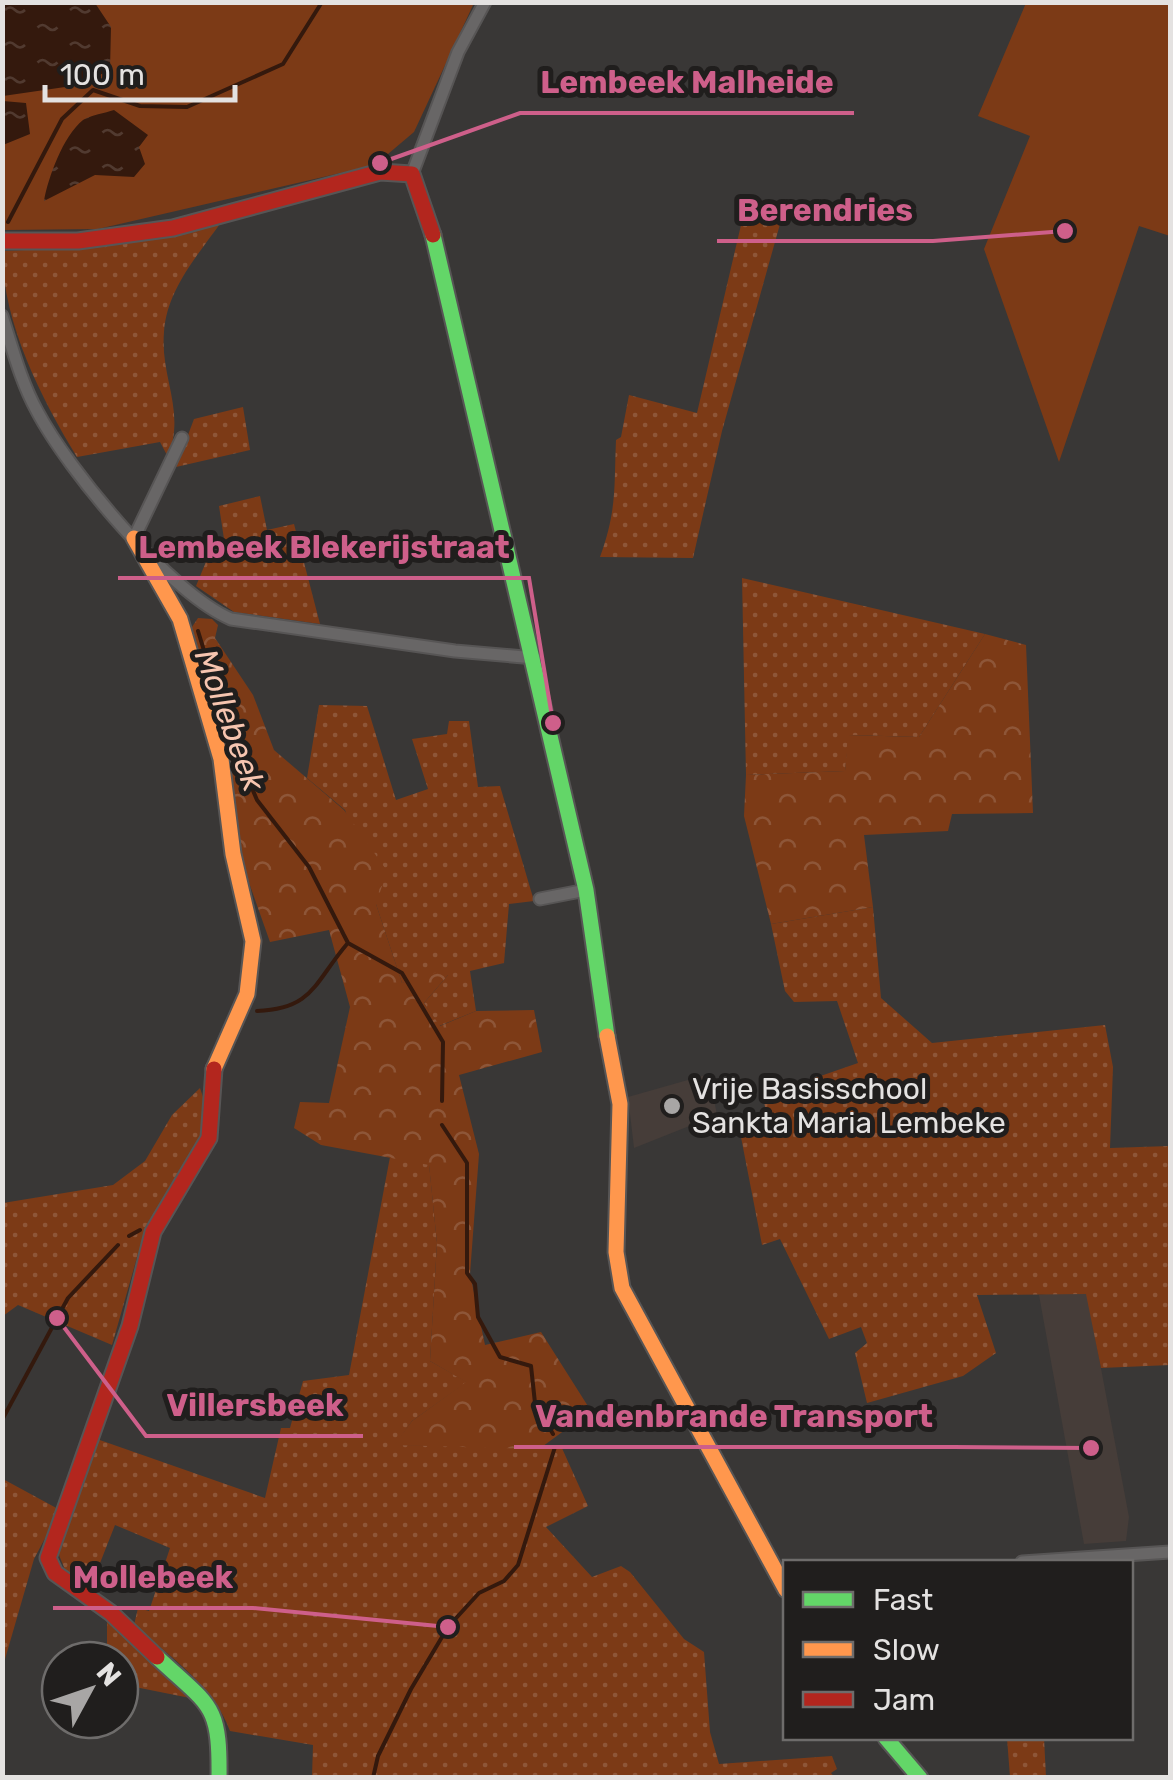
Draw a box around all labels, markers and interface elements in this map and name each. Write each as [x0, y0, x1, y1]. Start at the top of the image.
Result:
scale bar [45, 40, 235, 102]
callout: Lembeek Malheide [520, 51, 854, 113]
text: 100 m [60, 57, 145, 93]
text: Lembeek Malheide [540, 63, 834, 101]
callout: Berendries [717, 179, 933, 241]
text: Berendries [737, 191, 913, 229]
callout: Lembeek Blekerijstraat [118, 516, 529, 578]
text: Lembeek Blekerijstraat [138, 528, 510, 566]
water label: Mollebeek [187, 644, 273, 797]
place label: Vrije Basisschool Sankta Maria Lembeke [692, 1071, 1006, 1141]
marker: Vrije Basisschool Sankta Maria Lembeke [661, 1095, 683, 1117]
callout: Villersbeek [146, 1374, 363, 1436]
callout: Vandenbrande Transport [514, 1385, 953, 1447]
text: Villersbeek [166, 1386, 344, 1424]
text: Vandenbrande Transport [535, 1397, 933, 1435]
callout: Mollebeek [53, 1546, 253, 1608]
text: Mollebeek [73, 1558, 233, 1596]
legend [783, 1560, 1133, 1740]
text: Fast [873, 1582, 933, 1618]
text: Slow [873, 1632, 940, 1668]
north arrow [40, 1640, 140, 1740]
text: N [90, 1656, 128, 1693]
text: Jam [873, 1682, 935, 1718]

